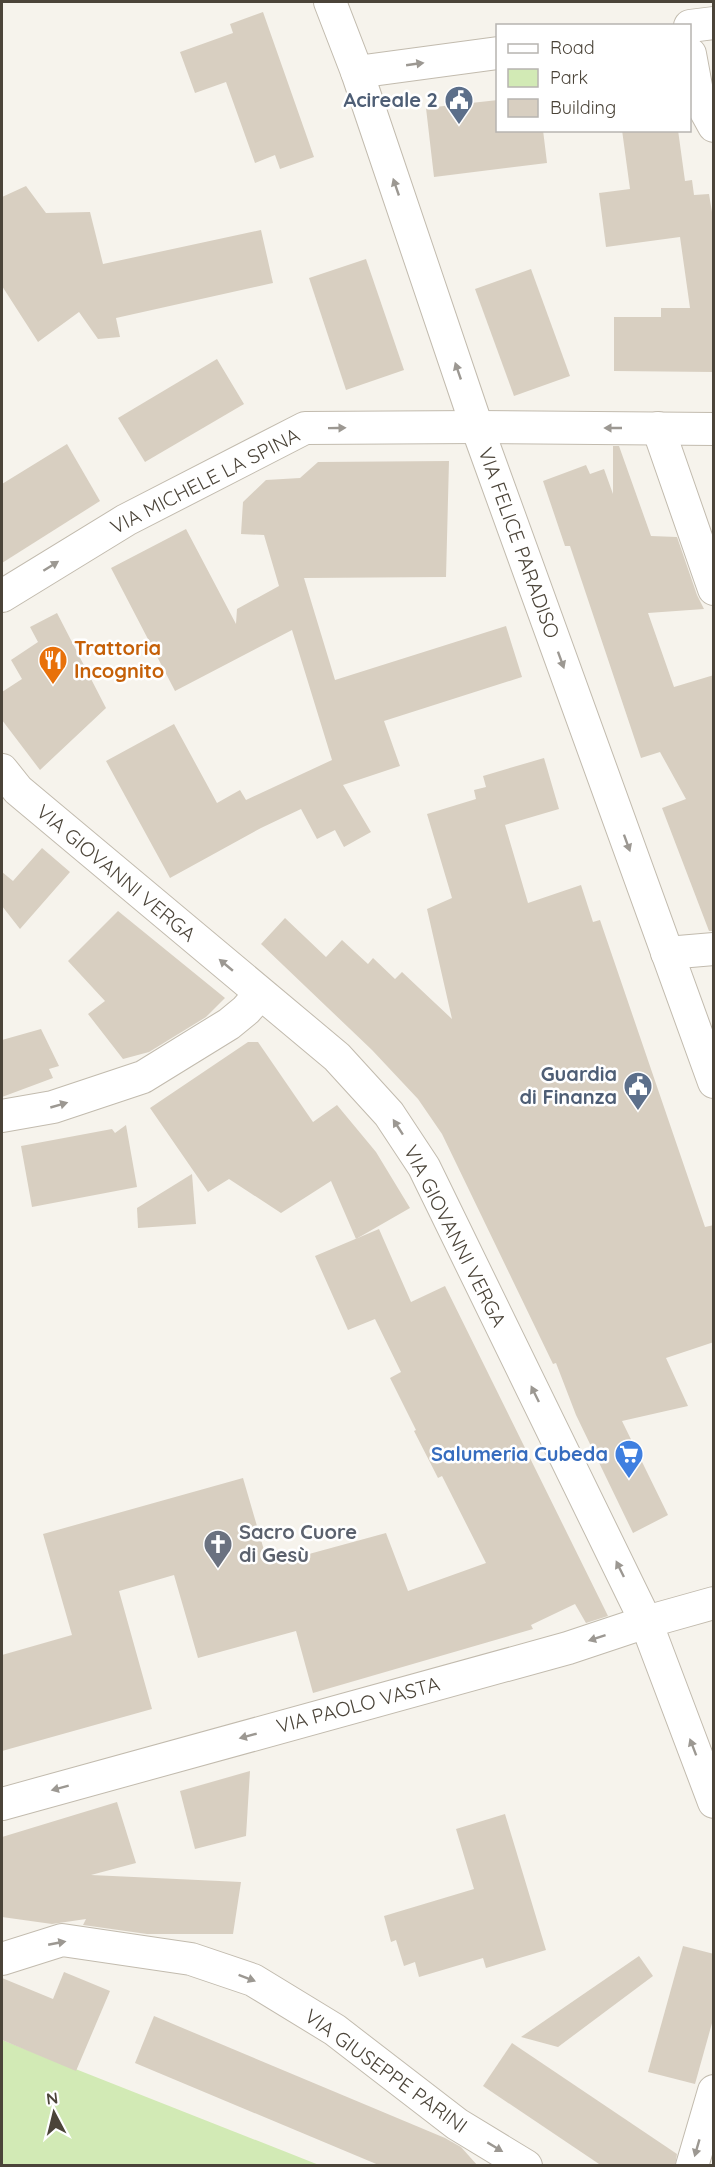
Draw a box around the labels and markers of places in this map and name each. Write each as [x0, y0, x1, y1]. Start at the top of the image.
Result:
public building icon: Acireale 2 [443, 84, 475, 126]
place label: Acireale 2 [343, 87, 438, 112]
place label: Trattoria Incognito [74, 635, 164, 683]
restaurant icon: Trattoria Incognito [37, 644, 69, 686]
place label: Guardia di Finanza [520, 1061, 617, 1109]
public building icon: Guardia di Finanza [622, 1070, 654, 1112]
supermarket icon: Salumeria Cubeda [613, 1438, 645, 1480]
place label: Salumeria Cubeda [431, 1441, 608, 1466]
place label: Sacro Cuore di Gesù [239, 1519, 357, 1567]
church icon: Sacro Cuore di Gesù [202, 1528, 234, 1570]

